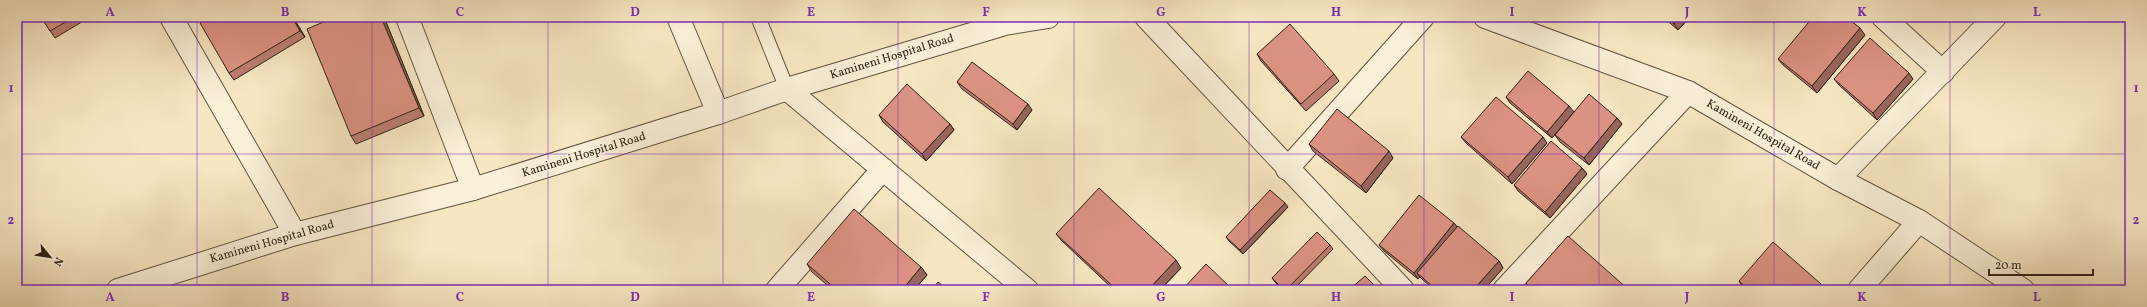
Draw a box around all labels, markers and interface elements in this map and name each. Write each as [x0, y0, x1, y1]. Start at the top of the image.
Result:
text: A [105, 4, 115, 22]
text: B [281, 4, 290, 22]
text: C [456, 4, 464, 22]
text: D [630, 4, 640, 22]
text: E [807, 4, 815, 22]
text: F [982, 4, 990, 22]
text: G [1156, 4, 1166, 22]
text: H [1331, 4, 1341, 22]
text: I [1510, 4, 1515, 22]
text: J [1684, 4, 1690, 22]
text: K [1857, 4, 1867, 22]
text: L [2033, 4, 2041, 22]
street label: Kamineni Hospital Road [828, 30, 956, 83]
text: 1 [8, 80, 14, 98]
text: 1 [2133, 80, 2139, 98]
street label: Kamineni Hospital Road [1703, 96, 1823, 174]
street label: Kamineni Hospital Road [520, 128, 648, 181]
text: 2 [8, 212, 15, 230]
text: 2 [2133, 212, 2140, 230]
street label: Kamineni Hospital Road [208, 217, 336, 267]
north arrow [30, 237, 70, 277]
scale bar [1989, 251, 2093, 277]
text: N [49, 254, 66, 268]
text: 20 m [1995, 258, 2022, 274]
text: A [105, 289, 115, 307]
text: B [281, 289, 290, 307]
text: C [456, 289, 464, 307]
text: D [630, 289, 640, 307]
text: E [807, 289, 815, 307]
text: F [982, 289, 990, 307]
text: G [1156, 289, 1166, 307]
text: H [1331, 289, 1341, 307]
text: I [1510, 289, 1515, 307]
text: J [1684, 289, 1690, 307]
text: K [1857, 289, 1867, 307]
text: L [2033, 289, 2041, 307]

